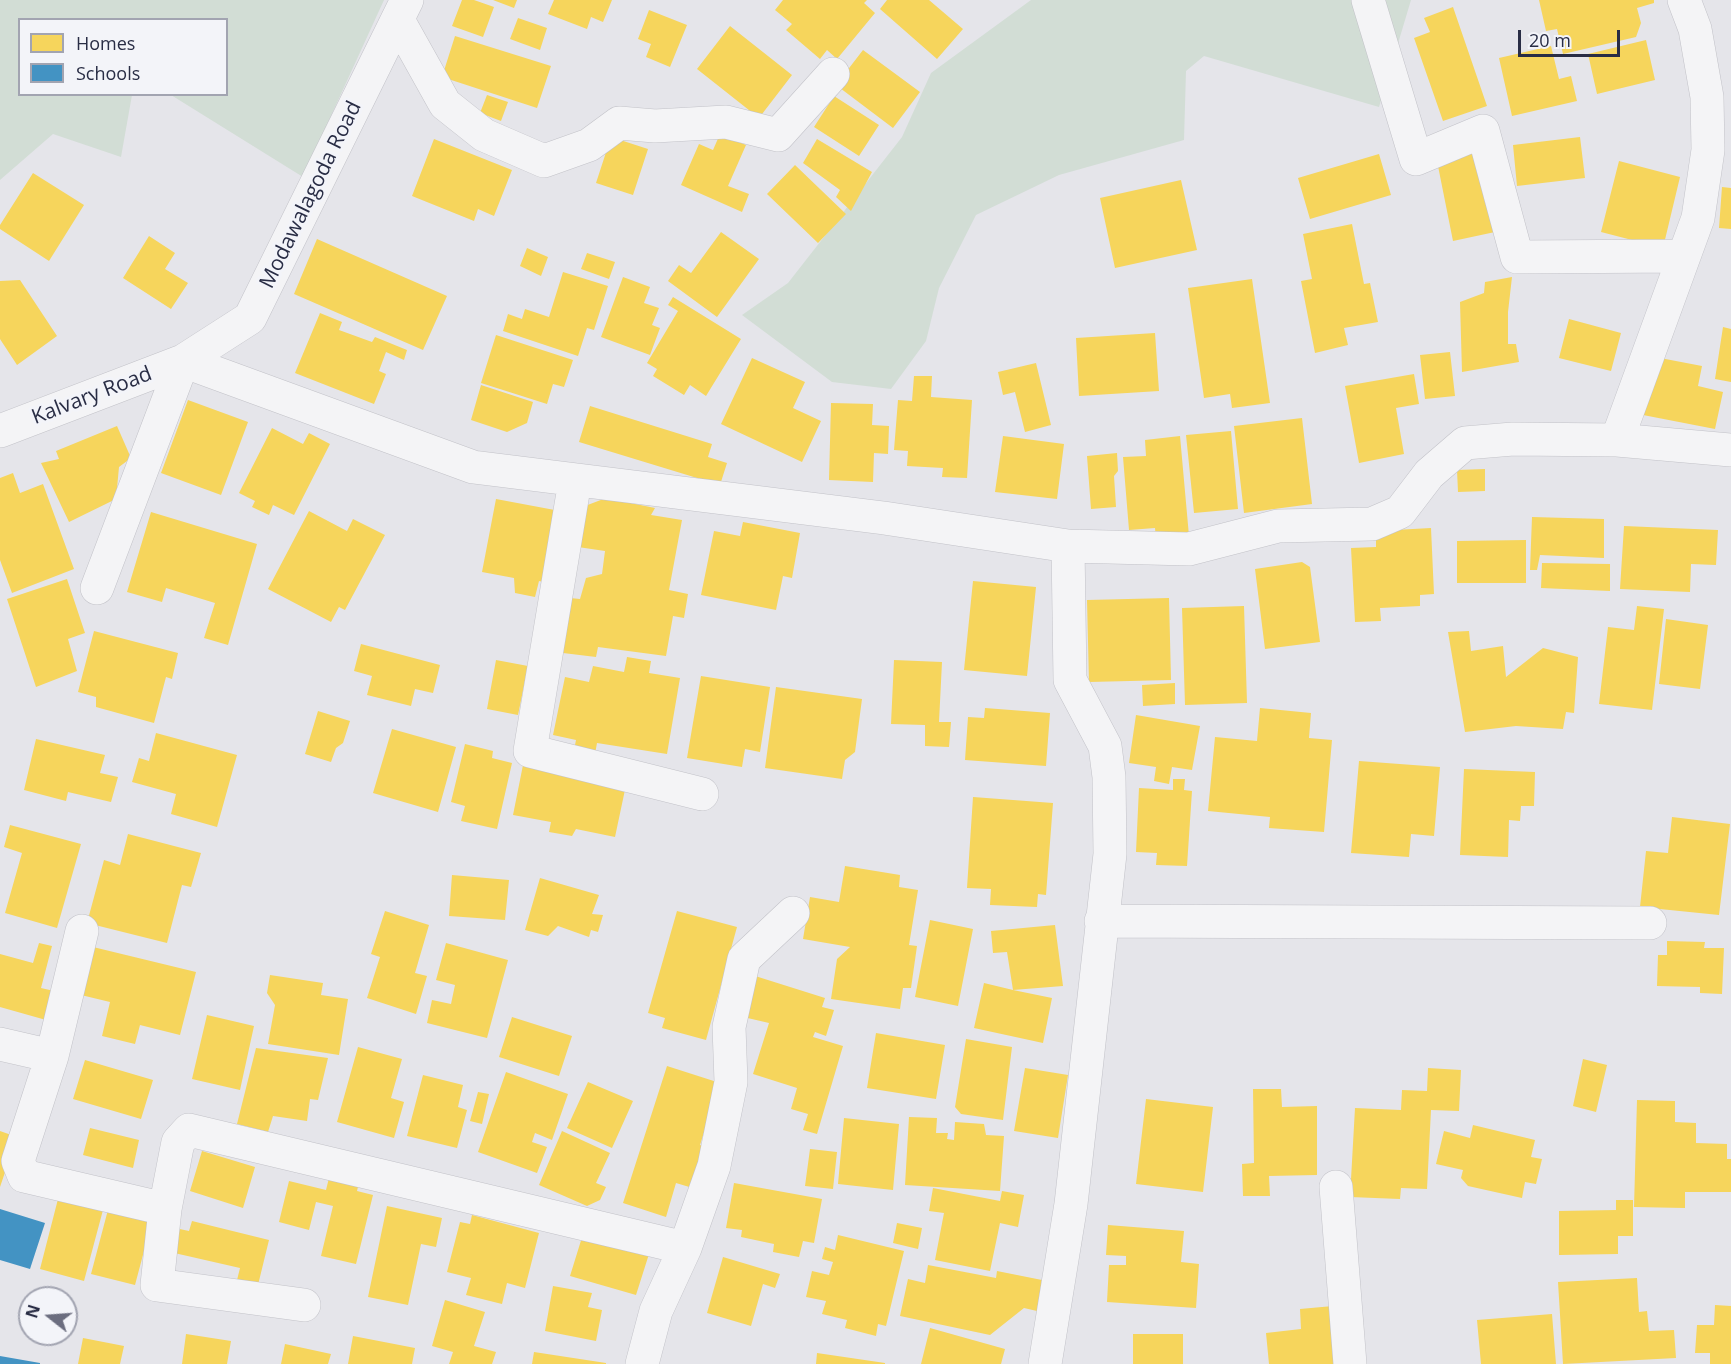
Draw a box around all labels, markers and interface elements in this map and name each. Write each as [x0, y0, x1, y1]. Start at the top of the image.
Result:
legend [18, 18, 228, 96]
scale bar [1521, 18, 1623, 56]
text: 20 m [1529, 28, 1571, 52]
text: Homes [76, 31, 135, 55]
text: Schools [76, 61, 140, 85]
street label: Modawalagoda Road [255, 97, 367, 293]
street label: Kalvary Road [28, 362, 156, 430]
north arrow [18, 1286, 78, 1346]
text: N [20, 1302, 45, 1321]

